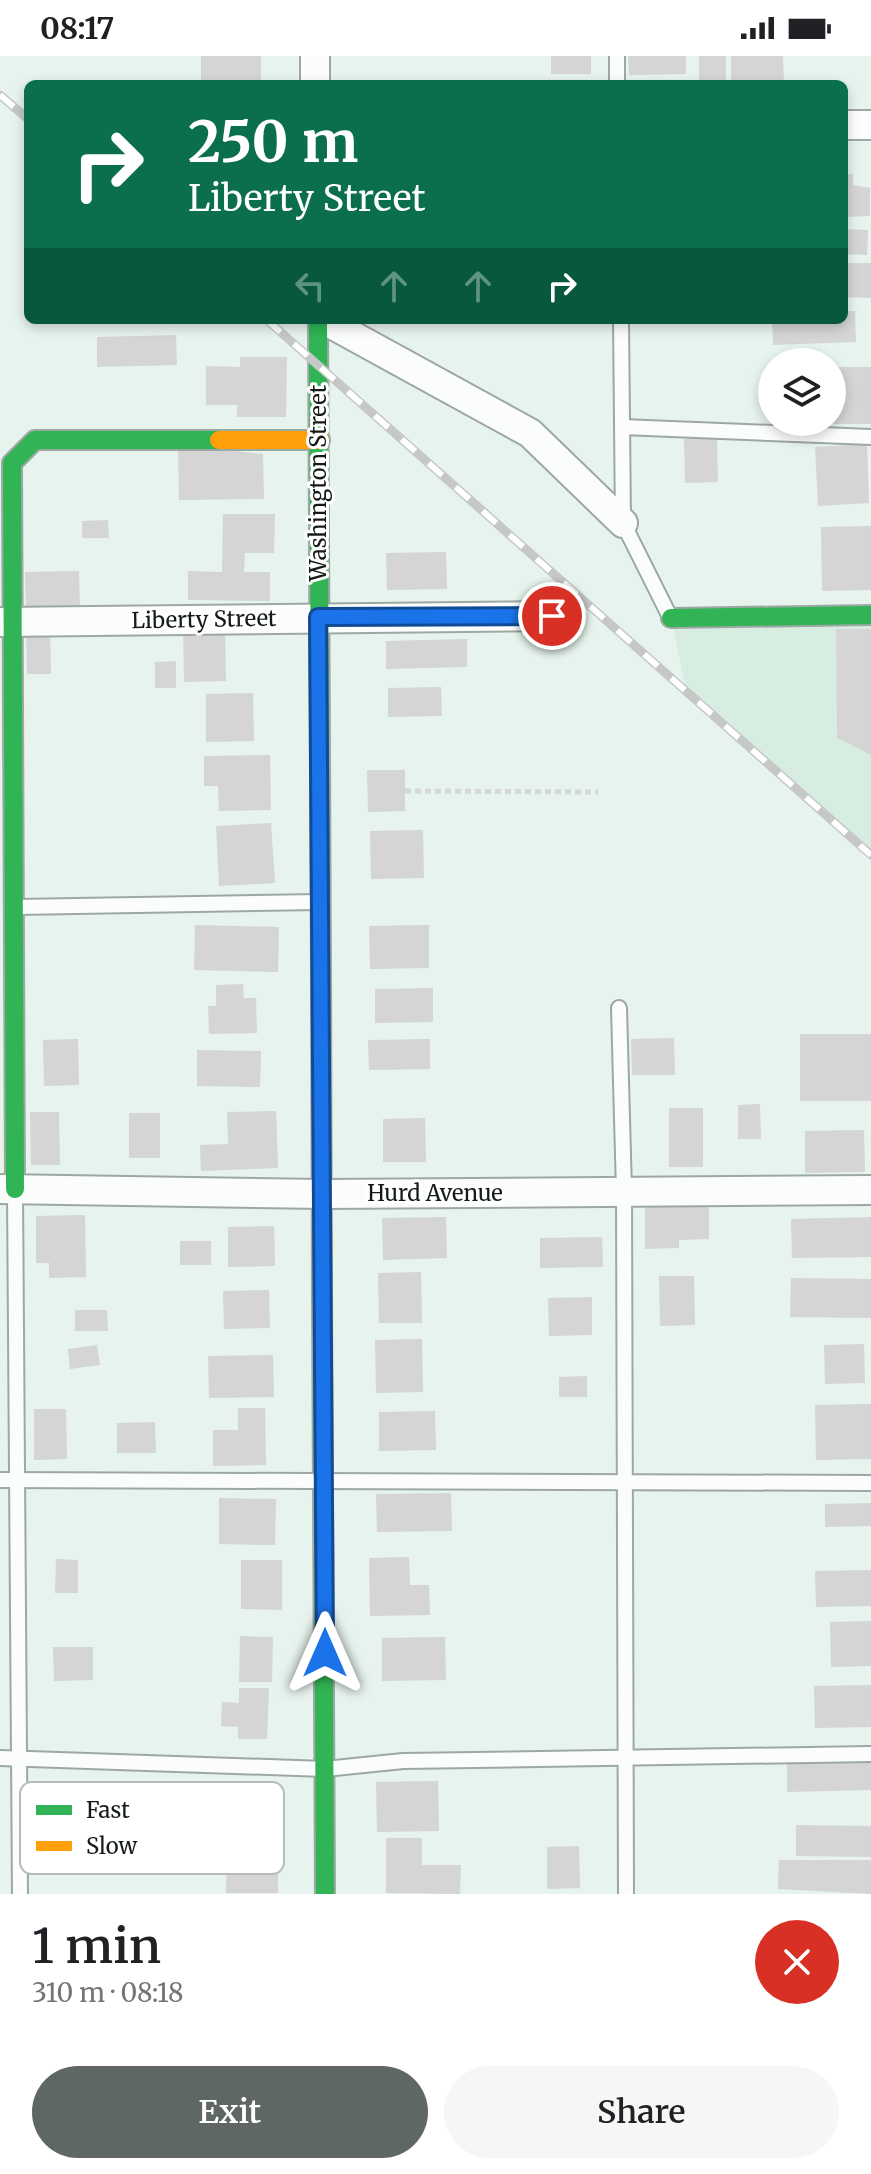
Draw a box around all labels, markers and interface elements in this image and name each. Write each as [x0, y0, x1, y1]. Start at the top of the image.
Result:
text: 08:17 [40, 9, 114, 47]
text: 250 m [188, 107, 358, 177]
icon: right [56, 112, 160, 216]
text: Liberty Street [188, 176, 426, 221]
icon: left [288, 264, 332, 308]
icon: ahead [372, 264, 416, 308]
icon: ahead [456, 264, 500, 308]
icon: right [540, 264, 584, 308]
map controls [758, 348, 846, 436]
button: layers [758, 348, 846, 436]
street label: Washington Street [304, 384, 332, 582]
pin [518, 582, 586, 650]
icon: arrive [530, 594, 574, 638]
street label: Liberty Street [131, 604, 277, 634]
street label: Hurd Avenue [367, 1179, 503, 1207]
position arrow [283, 1611, 367, 1695]
legend [20, 1782, 284, 1874]
text: Fast [86, 1796, 130, 1824]
text: Slow [86, 1832, 137, 1860]
text: 1 min [32, 1916, 161, 1976]
button: close [755, 1920, 839, 2004]
text: 310 m · 08:18 [32, 1976, 184, 2009]
button: Exit [32, 2066, 428, 2158]
button: Share [444, 2066, 839, 2158]

